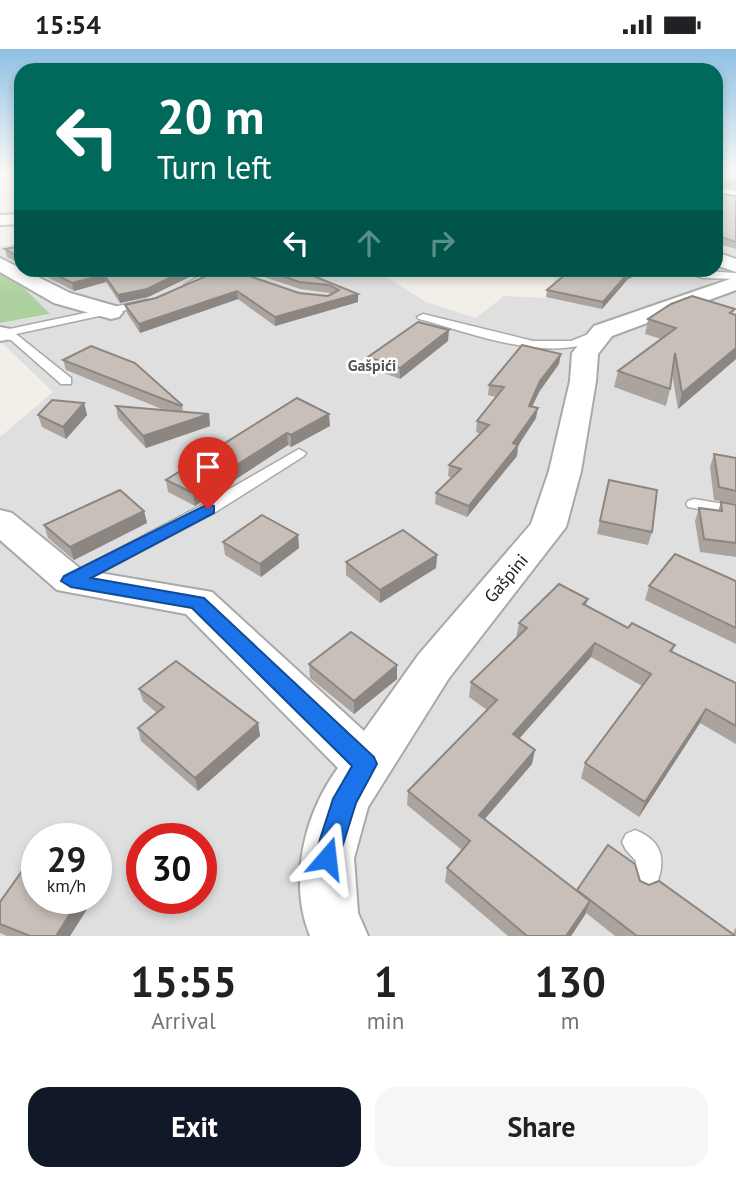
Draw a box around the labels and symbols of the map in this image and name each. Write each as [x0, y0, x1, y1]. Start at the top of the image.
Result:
district label: Gašpići [348, 355, 396, 375]
pin [178, 437, 238, 509]
street label: Gašpini [479, 549, 533, 607]
position arrow [290, 821, 364, 895]
speed limit sign: 30 [126, 823, 217, 914]

